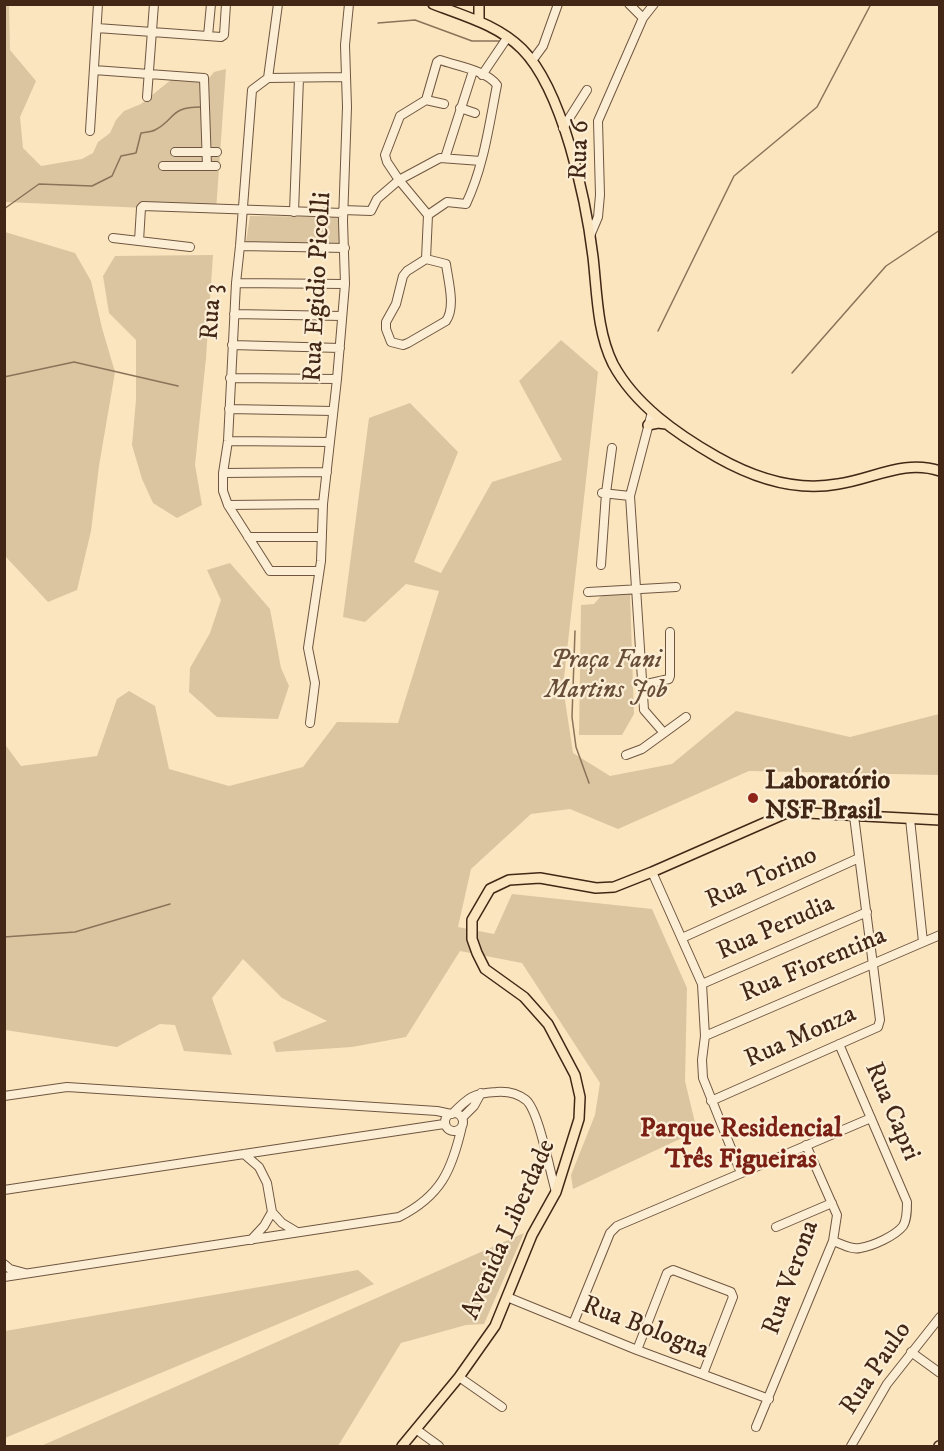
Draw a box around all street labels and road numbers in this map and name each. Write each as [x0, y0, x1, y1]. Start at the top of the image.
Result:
street label: Rua 6 [564, 119, 598, 181]
street label: Rua Egidio Picolli [298, 191, 340, 383]
street label: Rua 3 [195, 283, 231, 341]
street label: Rua Torino [702, 841, 822, 917]
street label: Rua Perudia [713, 889, 839, 969]
street label: Rua Fiorentina [736, 921, 892, 1011]
street label: Rua Monza [741, 1000, 861, 1076]
street label: Rua Capri [856, 1058, 926, 1166]
street label: Avenida Liberdade [456, 1135, 564, 1325]
street label: Rua Verona [757, 1217, 827, 1339]
street label: Rua Bologna [577, 1291, 713, 1367]
street label: Rua Paulo [835, 1317, 919, 1421]

